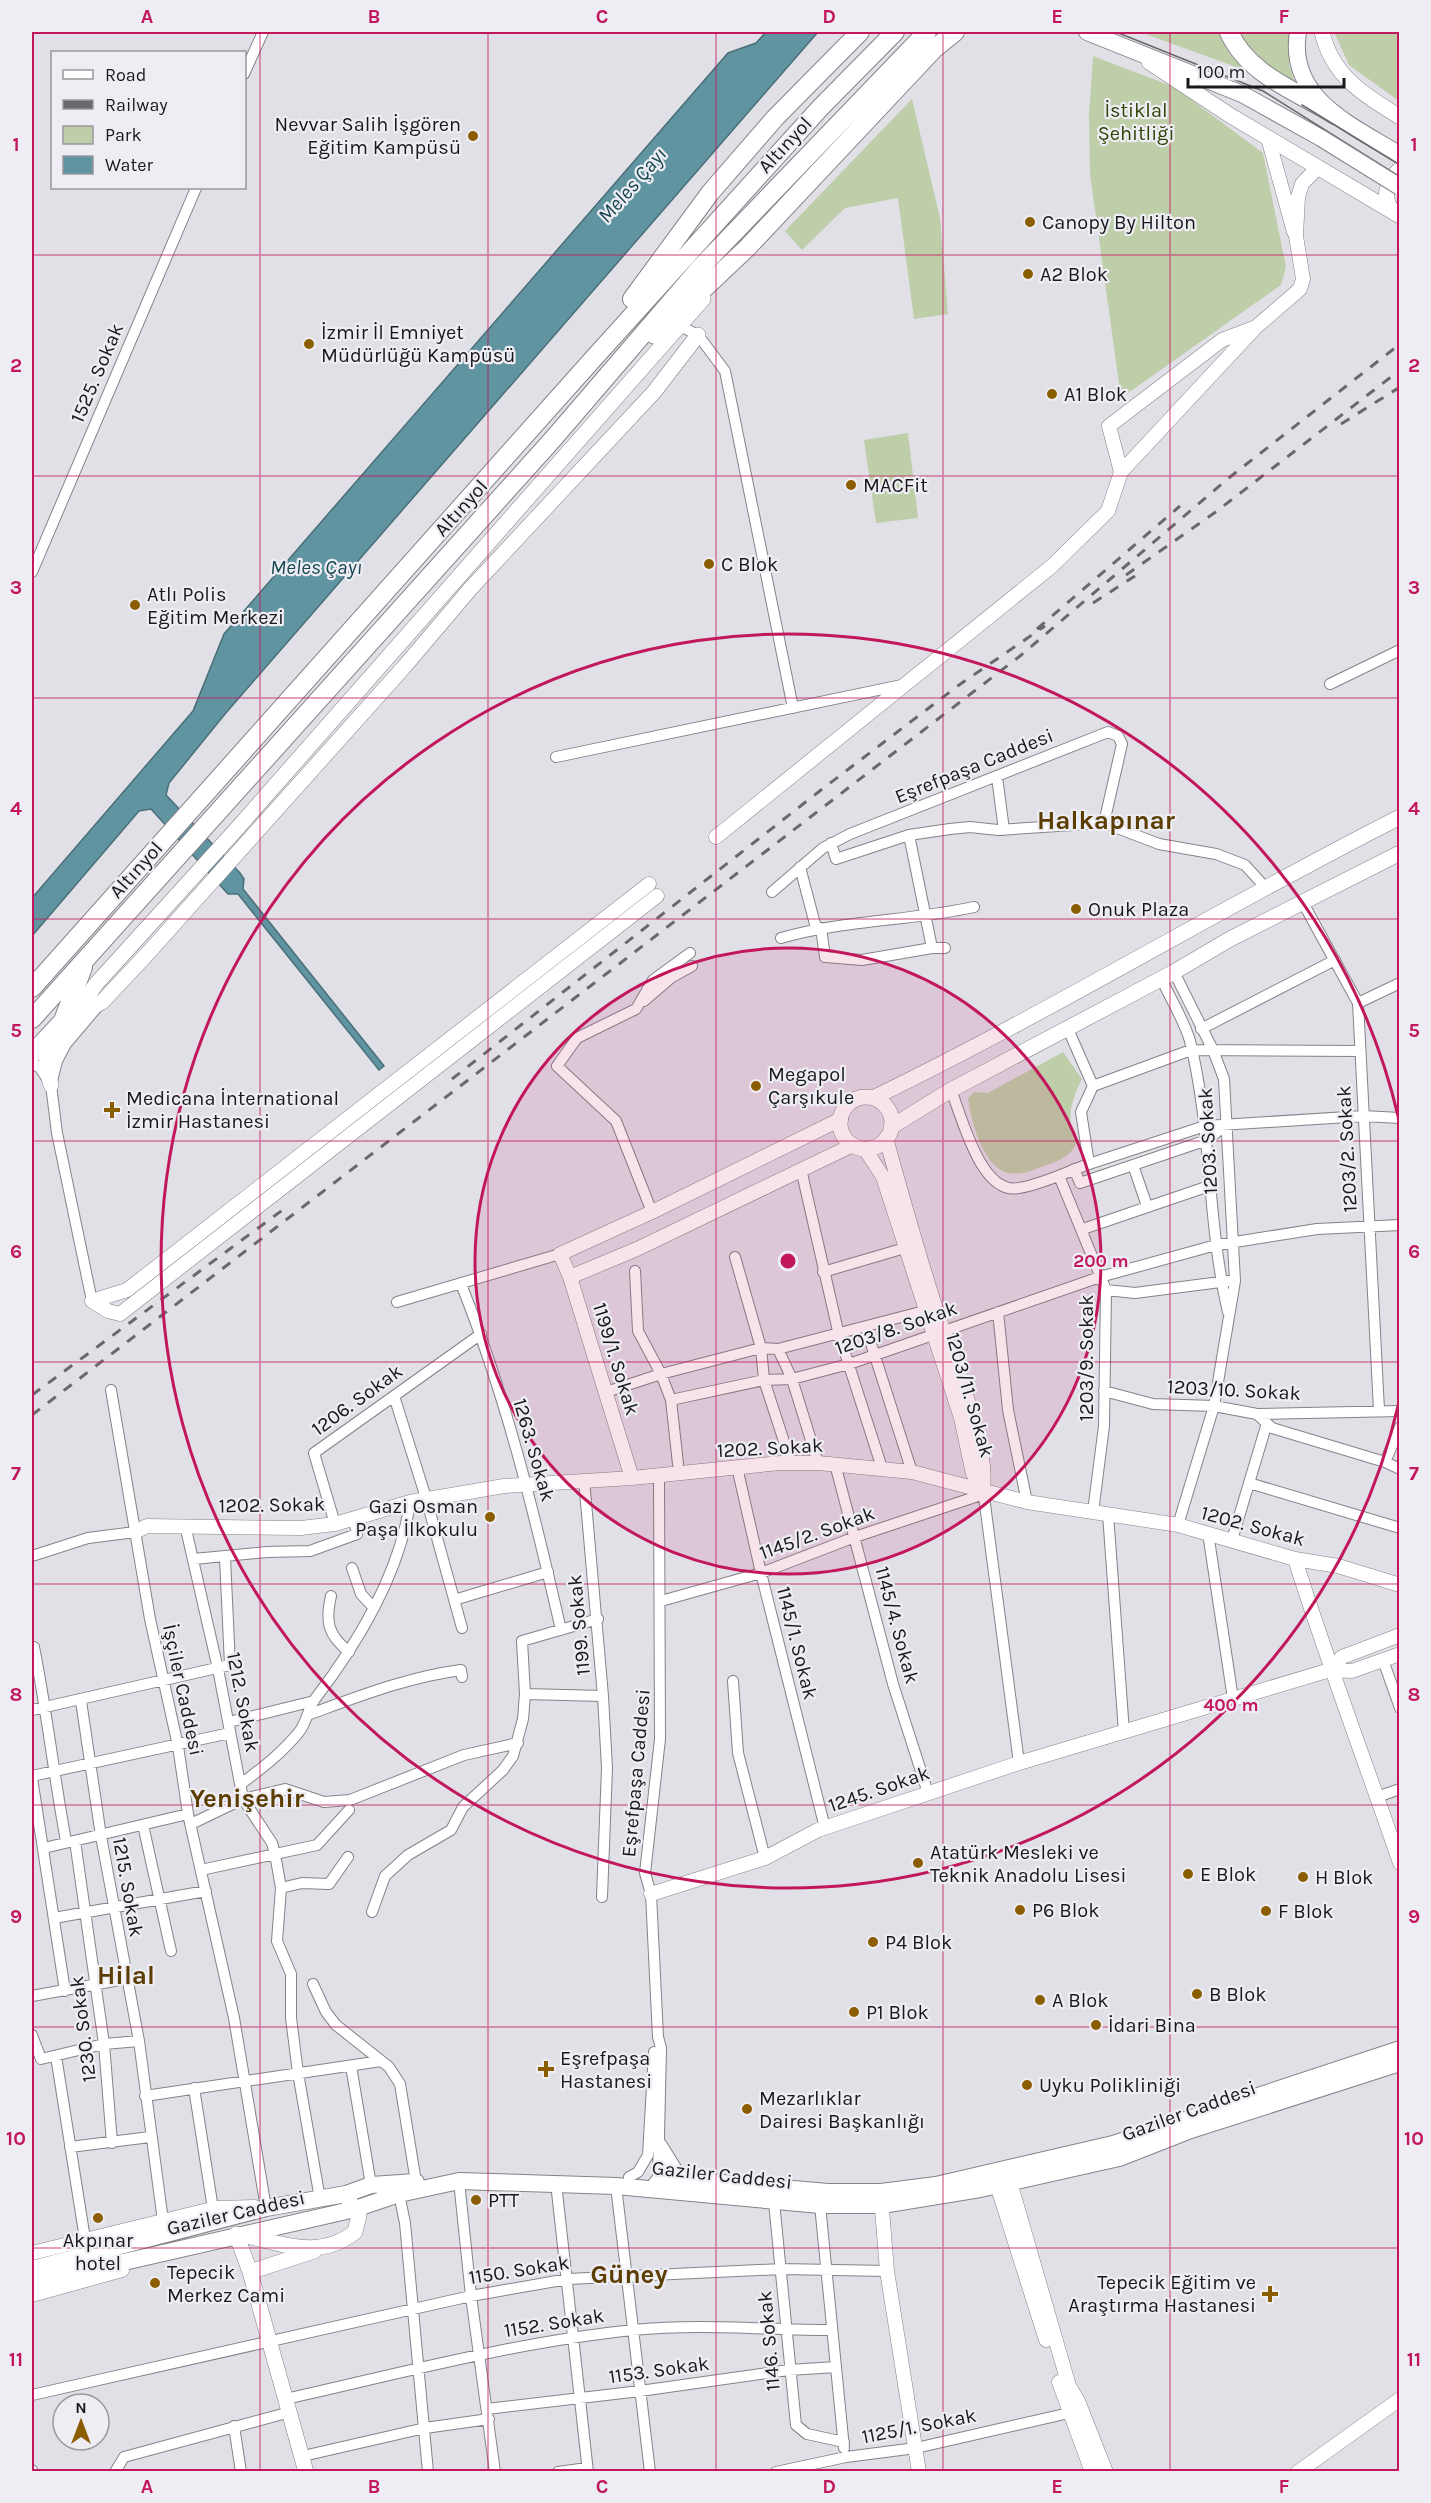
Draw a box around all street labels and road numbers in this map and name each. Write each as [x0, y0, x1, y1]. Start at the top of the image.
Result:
street label: Altınyol [753, 112, 817, 178]
street label: 1525. Sokak [66, 320, 128, 426]
street label: Altınyol [430, 475, 492, 541]
street label: Eşrefpaşa Caddesi [891, 724, 1057, 808]
street label: Altınyol [105, 837, 167, 903]
street label: 1203/2. Sokak [1332, 1085, 1362, 1213]
street label: 1203. Sokak [1194, 1087, 1222, 1195]
street label: 1203/9. Sokak [1075, 1295, 1098, 1422]
street label: 1203/8. Sokak [832, 1296, 960, 1360]
street label: 1199/1. Sokak [588, 1300, 644, 1418]
street label: 1203/11. Sokak [941, 1330, 999, 1460]
street label: 1206. Sokak [307, 1359, 407, 1441]
street label: 1203/10. Sokak [1167, 1375, 1301, 1405]
street label: 1263. Sokak [508, 1396, 560, 1504]
street label: 1202. Sokak [716, 1434, 824, 1462]
street label: 1202. Sokak [219, 1493, 325, 1517]
street label: 1202. Sokak [1199, 1501, 1307, 1551]
street label: 1145/2. Sokak [756, 1502, 878, 1564]
street label: 1145/4. Sokak [870, 1564, 924, 1686]
street label: 1199. Sokak [563, 1574, 595, 1676]
street label: 1145/1. Sokak [772, 1584, 822, 1702]
street label: İşçiler Caddesi [158, 1622, 208, 1758]
street label: 1212. Sokak [222, 1650, 264, 1754]
street label: Eşrefpaşa Caddesi [617, 1688, 655, 1858]
street label: 1245. Sokak [825, 1761, 933, 1817]
street label: 1215. Sokak [108, 1835, 148, 1939]
street label: 1230. Sokak [65, 1975, 101, 2083]
street label: Gaziler Caddesi [1119, 2076, 1259, 2146]
street label: Gaziler Caddesi [651, 2156, 793, 2194]
street label: Gaziler Caddesi [165, 2186, 307, 2240]
street label: 1150. Sokak [467, 2251, 571, 2289]
street label: 1146. Sokak [753, 2290, 785, 2392]
street label: 1152. Sokak [502, 2304, 606, 2342]
street label: 1153. Sokak [607, 2352, 711, 2388]
street label: 1125/1. Sokak [860, 2404, 978, 2448]

